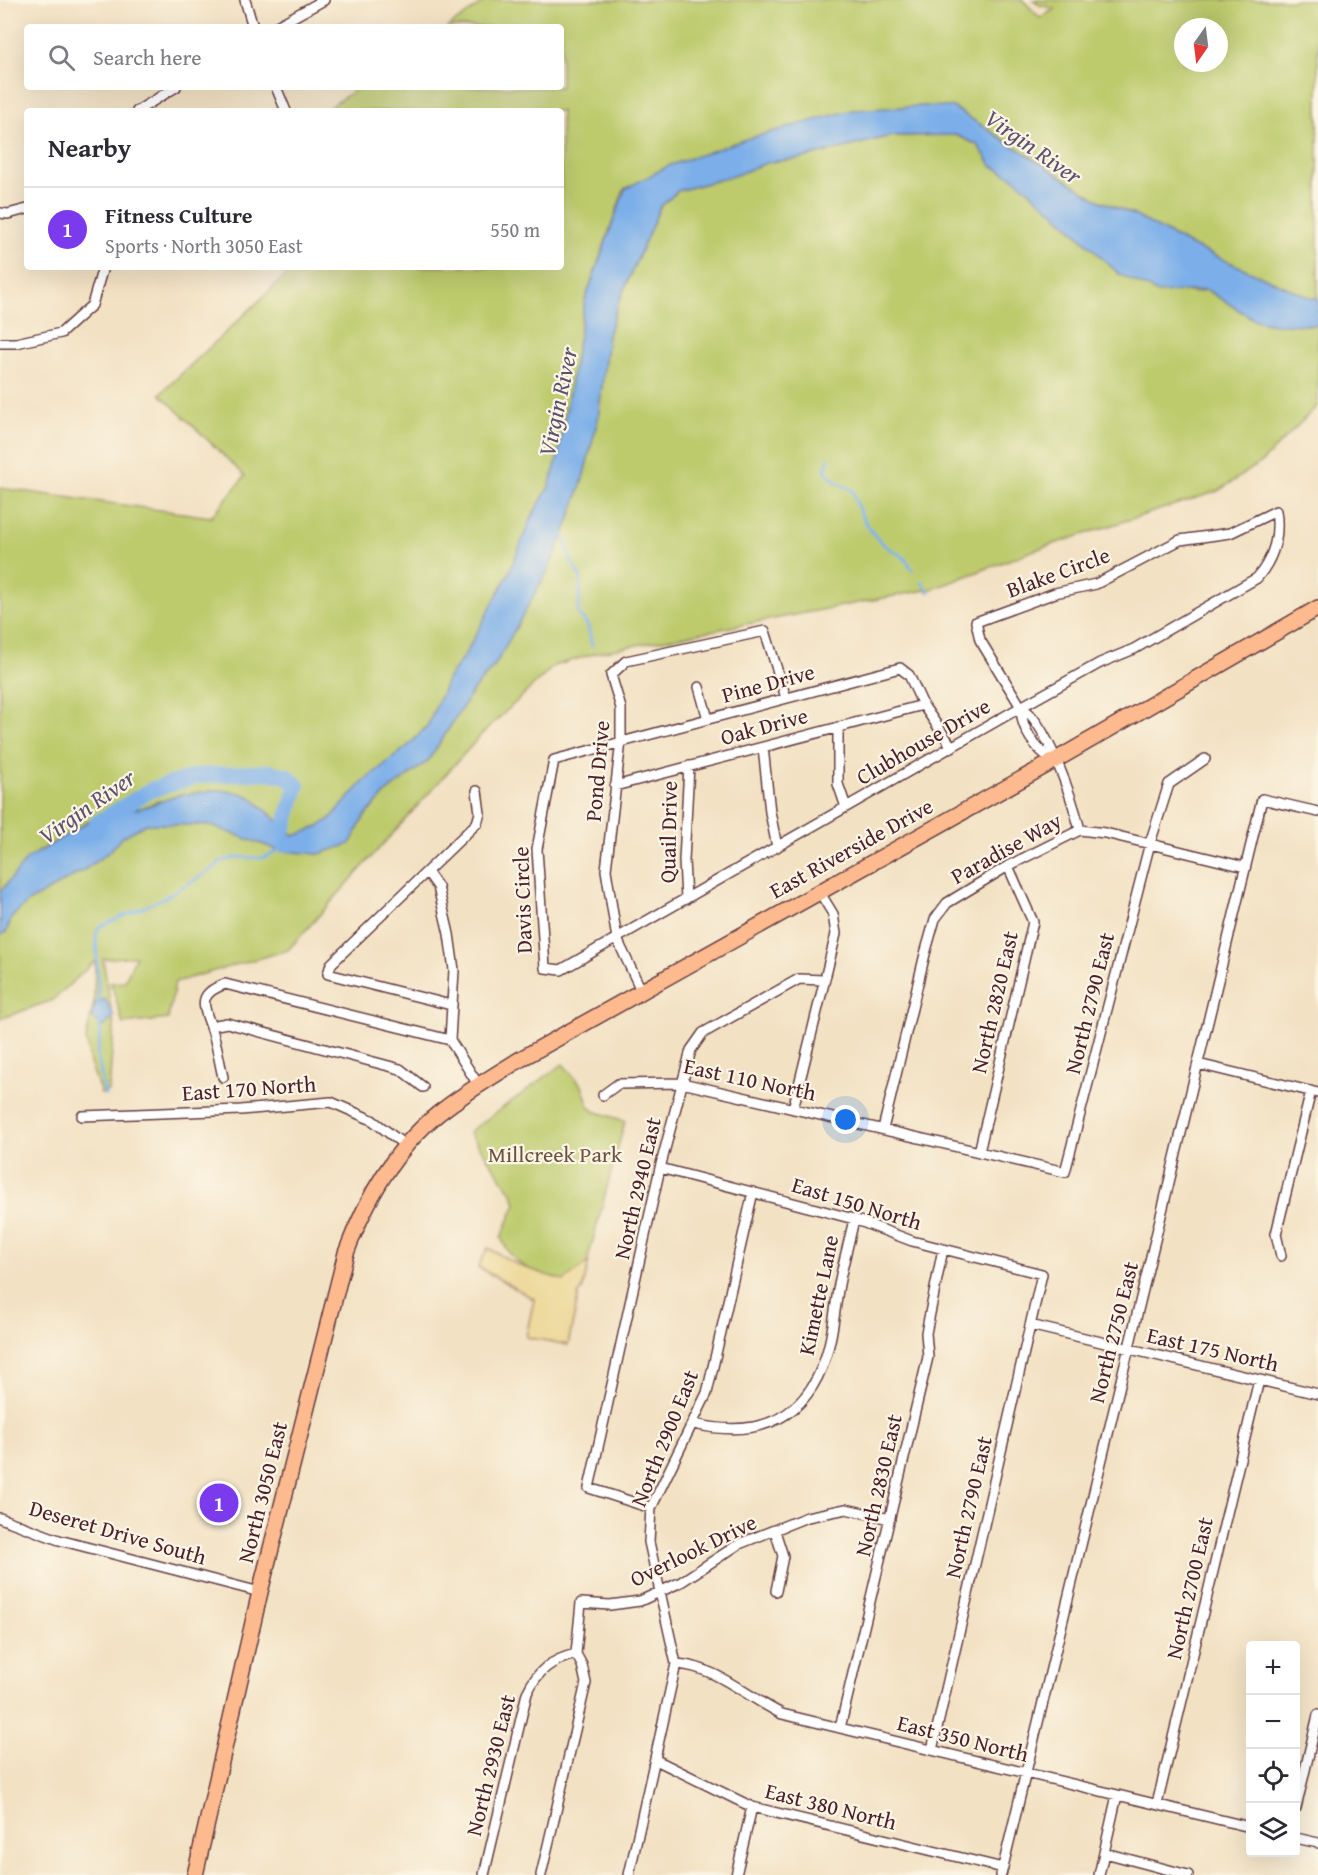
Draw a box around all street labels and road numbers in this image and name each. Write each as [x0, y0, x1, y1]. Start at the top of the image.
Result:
street label: Blake Circle [1002, 539, 1114, 605]
street label: Pine Drive [718, 655, 818, 711]
street label: Clubhouse Drive [850, 690, 996, 792]
street label: Oak Drive [717, 699, 811, 753]
street label: Pond Drive [577, 719, 617, 823]
street label: Quail Drive [651, 781, 685, 883]
street label: East Riverside Drive [763, 790, 939, 906]
street label: Paradise Way [945, 804, 1067, 892]
street label: Davis Circle [504, 846, 540, 954]
street label: North 2820 East [962, 928, 1026, 1076]
street label: North 2790 East [1056, 929, 1122, 1077]
street label: East 110 North [681, 1049, 820, 1109]
street label: East 170 North [181, 1067, 318, 1109]
street label: North 2940 East [605, 1114, 669, 1262]
street label: East 150 North [788, 1168, 927, 1238]
street label: Kimette Lane [790, 1232, 846, 1358]
street label: North 2750 East [1080, 1258, 1146, 1406]
street label: East 175 North [1144, 1318, 1283, 1380]
street label: North 2900 East [622, 1365, 706, 1511]
street label: North 2830 East [846, 1411, 910, 1559]
street label: North 3050 East [229, 1418, 295, 1566]
street label: North 2790 East [936, 1433, 1000, 1581]
street label: Deseret Drive South [26, 1491, 211, 1573]
street label: Overlook Drive [624, 1506, 762, 1594]
street label: North 2700 East [1157, 1514, 1221, 1662]
street label: North 2930 East [457, 1691, 523, 1839]
street label: East 350 North [894, 1706, 1033, 1770]
street label: East 380 North [762, 1774, 901, 1838]

